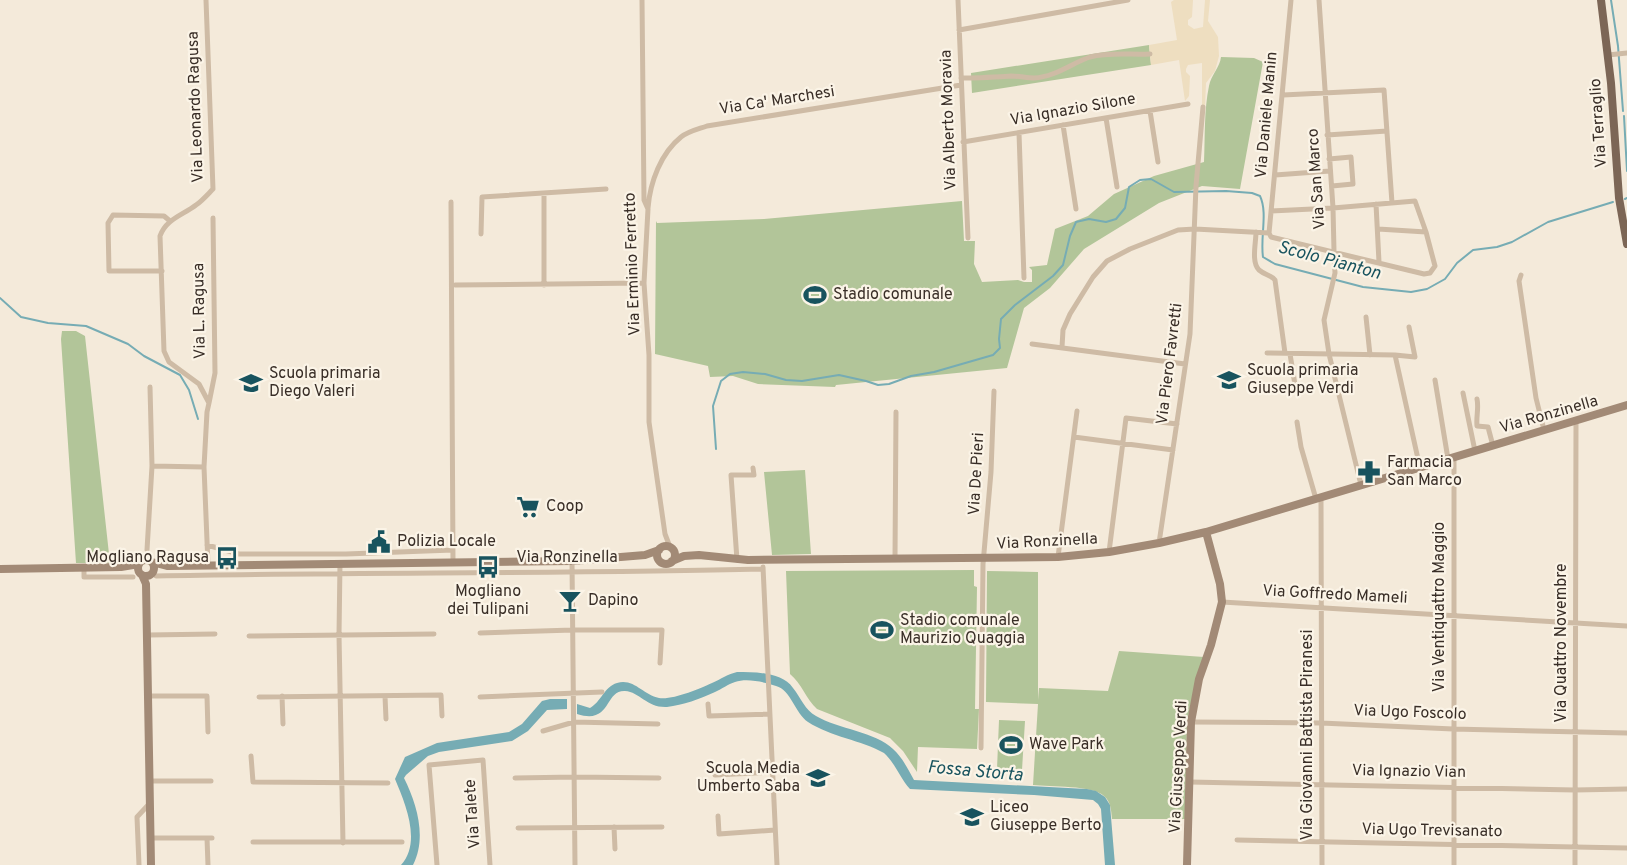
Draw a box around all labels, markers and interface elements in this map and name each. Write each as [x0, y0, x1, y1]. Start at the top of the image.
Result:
street label: Via Leonardo Ragusa [183, 31, 209, 183]
street label: Via Alberto Moravia [937, 49, 961, 191]
street label: Via Daniele Manin [1251, 51, 1283, 179]
street label: Via Terraglio [1586, 78, 1612, 168]
street label: Via Ca' Marchesi [718, 82, 836, 120]
street label: Via Ignazio Silone [1009, 89, 1137, 131]
street label: Via San Marco [1303, 128, 1331, 230]
street label: Via Erminio Ferretto [621, 192, 645, 336]
water label: Scolo Pianton [1275, 236, 1383, 286]
street label: Via L. Ragusa [189, 263, 211, 359]
sports icon: Stadio comunale [802, 282, 828, 308]
place label: Stadio comunale [833, 285, 953, 305]
street label: Via Piero Favretti [1153, 302, 1187, 426]
place label: Scuola primaria Giuseppe Verdi [1247, 361, 1358, 399]
place label: Scuola primaria Diego Valeri [269, 364, 380, 402]
school or university icon: Scuola primaria Giuseppe Verdi [1216, 367, 1242, 393]
school or university icon: Scuola primaria Diego Valeri [238, 370, 264, 396]
street label: Via Ronzinella [1497, 391, 1601, 439]
street label: Via De Pieri [965, 432, 989, 516]
place label: Farmacia San Marco [1387, 453, 1462, 491]
pharmacy icon: Farmacia San Marco [1356, 459, 1382, 485]
supermarket icon: Coop [515, 494, 541, 520]
place label: Coop [546, 497, 584, 517]
street label: Via Ventiquattro Maggio [1430, 522, 1450, 692]
public building icon: Polizia Locale [366, 529, 392, 555]
street label: Via Ronzinella [996, 529, 1098, 555]
place label: Polizia Locale [397, 532, 496, 552]
bus stop icon: Mogliano Ragusa [214, 545, 240, 571]
place label: Mogliano Ragusa [86, 548, 209, 568]
street label: Via Ronzinella [516, 548, 618, 568]
bus stop icon: Mogliano dei Tulipani [475, 554, 501, 580]
street label: Via Quattro Novembre [1552, 563, 1572, 723]
street label: Via Goffredo Mameli [1262, 581, 1408, 609]
place label: Mogliano dei Tulipani [447, 582, 529, 620]
bar icon: Dapino [557, 588, 583, 614]
place label: Dapino [588, 591, 639, 611]
place label: Stadio comunale Maurizio Quaggia [900, 611, 1025, 649]
sports icon: Stadio comunale Maurizio Quaggia [869, 617, 895, 643]
street label: Via Giovanni Battista Piranesi [1298, 630, 1318, 840]
street label: Via Giuseppe Verdi [1166, 700, 1192, 834]
street label: Via Ugo Foscolo [1353, 701, 1467, 725]
sports icon: Wave Park [998, 732, 1024, 758]
place label: Wave Park [1029, 735, 1104, 755]
water label: Fossa Storta [926, 756, 1024, 788]
place label: Scuola Media Umberto Saba [697, 759, 800, 797]
street label: Via Ignazio Vian [1352, 761, 1466, 783]
school or university icon: Scuola Media Umberto Saba [805, 765, 831, 791]
street label: Via Talete [461, 778, 485, 850]
place label: Liceo Giuseppe Berto [990, 798, 1102, 836]
school or university icon: Liceo Giuseppe Berto [959, 804, 985, 830]
street label: Via Ugo Trevisanato [1361, 820, 1503, 842]

